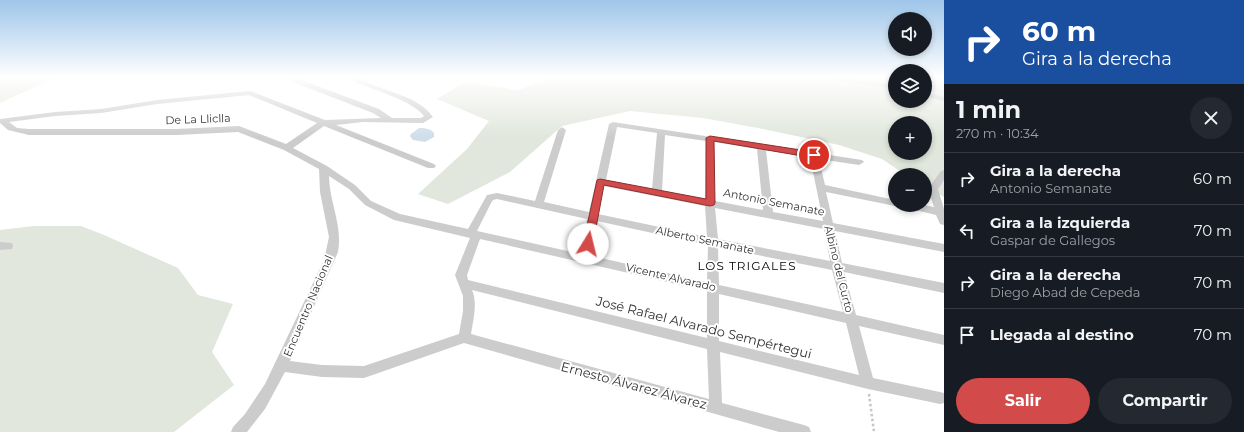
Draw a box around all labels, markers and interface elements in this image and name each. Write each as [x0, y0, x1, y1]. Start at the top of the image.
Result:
map controls [888, 12, 932, 212]
button: sound [888, 12, 932, 56]
text: 60 m [1022, 14, 1096, 48]
icon: right [956, 16, 1008, 68]
text: Gira a la derecha [1022, 48, 1172, 70]
button: layers [888, 64, 932, 108]
text: 1 min [956, 95, 1021, 124]
button: close [1190, 97, 1232, 139]
street label: De La Lliclla [165, 111, 231, 127]
button: + [888, 116, 932, 160]
text: 270 m · 10:34 [956, 125, 1039, 141]
pin [797, 138, 831, 172]
icon: arrive [803, 144, 825, 166]
text: Gira a la derecha [990, 161, 1121, 180]
button: − [888, 168, 932, 212]
icon: right [956, 168, 978, 190]
text: 60 m [1193, 169, 1232, 188]
text: Antonio Semanate [990, 180, 1112, 196]
street label: Antonio Semanate [722, 185, 826, 219]
text: Gira a la izquierda [990, 213, 1130, 232]
icon: left [956, 220, 978, 242]
text: 70 m [1194, 221, 1232, 240]
position arrow [567, 223, 609, 265]
street label: Alberto Semanate [655, 223, 756, 257]
street label: Albino del Curto [821, 224, 857, 314]
text: Gaspar de Gallegos [990, 232, 1115, 248]
street label: Encuentro Nacional [280, 253, 336, 359]
district label: LOS TRIGALES [697, 258, 797, 273]
street label: Vicente Alvarado [624, 260, 718, 294]
text: Gira a la derecha [990, 265, 1121, 284]
icon: right [956, 272, 978, 294]
text: 70 m [1194, 273, 1232, 292]
text: Diego Abad de Cepeda [990, 284, 1141, 300]
street label: José Rafael Alvarado Sempértegui [594, 292, 814, 362]
icon: arrive [956, 324, 978, 346]
text: Llegada al destino [990, 325, 1134, 344]
text: 70 m [1194, 325, 1232, 344]
street label: Ernesto Álvarez Álvarez [559, 358, 709, 412]
button: Salir [956, 378, 1090, 424]
button: Compartir [1098, 378, 1232, 424]

